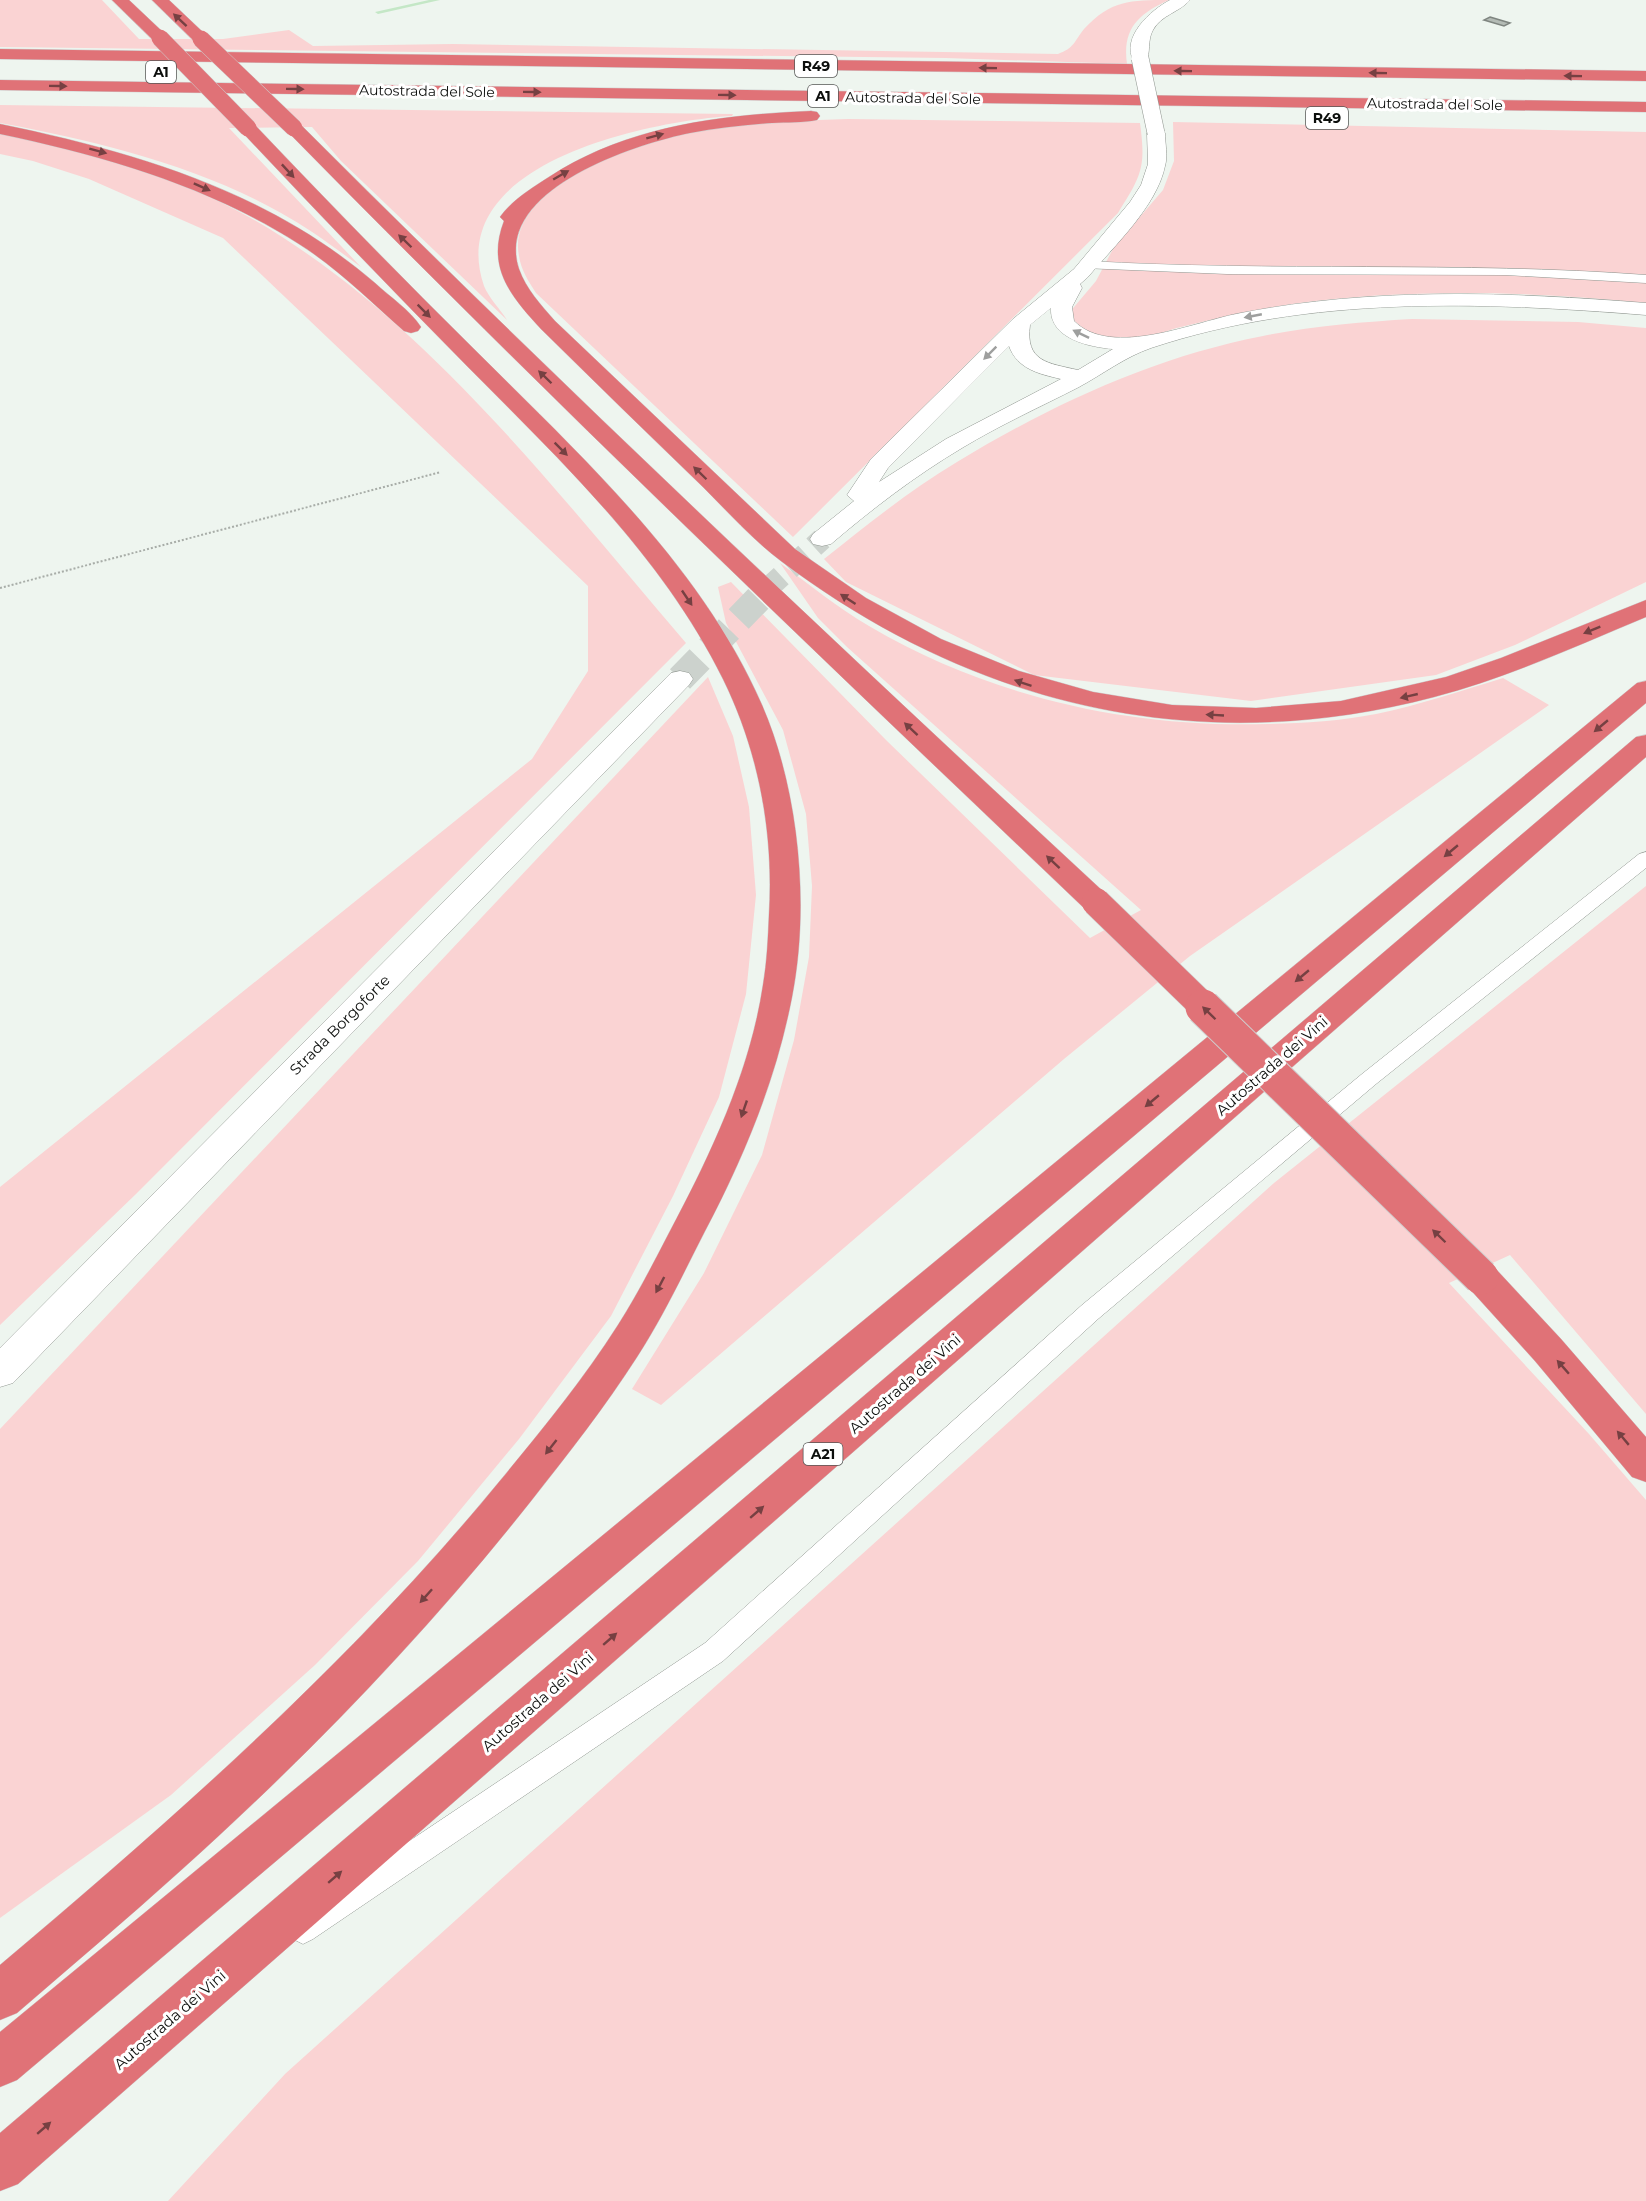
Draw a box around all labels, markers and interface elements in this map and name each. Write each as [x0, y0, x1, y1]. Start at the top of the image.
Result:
one-way arrow [174, 13, 188, 27]
road number: R49 [795, 55, 837, 77]
road number: A1 [146, 61, 176, 83]
one-way arrow [979, 63, 998, 73]
one-way arrow [1174, 66, 1193, 76]
one-way arrow [1369, 68, 1388, 78]
one-way arrow [1564, 71, 1583, 80]
one-way arrow [49, 81, 68, 91]
street label: Autostrada del Sole [359, 81, 495, 101]
one-way arrow [286, 84, 305, 94]
road number: A1 [808, 85, 838, 107]
one-way arrow [523, 88, 542, 97]
street label: Autostrada del Sole [845, 88, 981, 108]
one-way arrow [718, 90, 737, 100]
street label: Autostrada del Sole [1367, 94, 1503, 114]
road number: R49 [1306, 107, 1348, 129]
one-way arrow [646, 131, 664, 140]
one-way arrow [89, 147, 107, 157]
one-way arrow [281, 164, 295, 178]
one-way arrow [553, 170, 570, 180]
one-way arrow [193, 182, 211, 192]
one-way arrow [399, 235, 413, 249]
one-way arrow [417, 304, 431, 319]
one-way arrow [1243, 312, 1262, 321]
one-way arrow [1073, 330, 1090, 339]
one-way arrow [983, 346, 997, 360]
one-way arrow [538, 371, 552, 385]
one-way arrow [554, 442, 568, 456]
one-way arrow [694, 466, 708, 480]
one-way arrow [681, 590, 693, 606]
one-way arrow [840, 593, 856, 604]
one-way arrow [1583, 626, 1601, 635]
one-way arrow [1014, 678, 1032, 688]
one-way arrow [1399, 691, 1418, 701]
one-way arrow [1206, 710, 1225, 719]
one-way arrow [1594, 719, 1609, 732]
one-way arrow [904, 723, 919, 736]
one-way arrow [1444, 844, 1459, 857]
one-way arrow [1046, 856, 1060, 870]
street label: Strada Borgoforte [285, 970, 394, 1079]
one-way arrow [1294, 970, 1310, 983]
one-way arrow [1203, 1006, 1217, 1020]
street label: Autostrada dei Vini [1212, 1012, 1332, 1119]
one-way arrow [1144, 1095, 1160, 1108]
one-way arrow [738, 1101, 748, 1119]
one-way arrow [1433, 1230, 1447, 1244]
one-way arrow [655, 1276, 665, 1294]
street label: Autostrada dei Vini [845, 1330, 965, 1437]
one-way arrow [1557, 1360, 1570, 1375]
one-way arrow [1617, 1430, 1630, 1446]
one-way arrow [546, 1439, 558, 1454]
road number: A21 [804, 1443, 842, 1465]
one-way arrow [749, 1506, 764, 1519]
one-way arrow [420, 1588, 433, 1603]
one-way arrow [602, 1633, 618, 1646]
street label: Autostrada dei Vini [478, 1648, 598, 1755]
one-way arrow [327, 1871, 342, 1884]
street label: Autostrada dei Vini [110, 1966, 230, 2073]
one-way arrow [36, 2122, 51, 2135]

